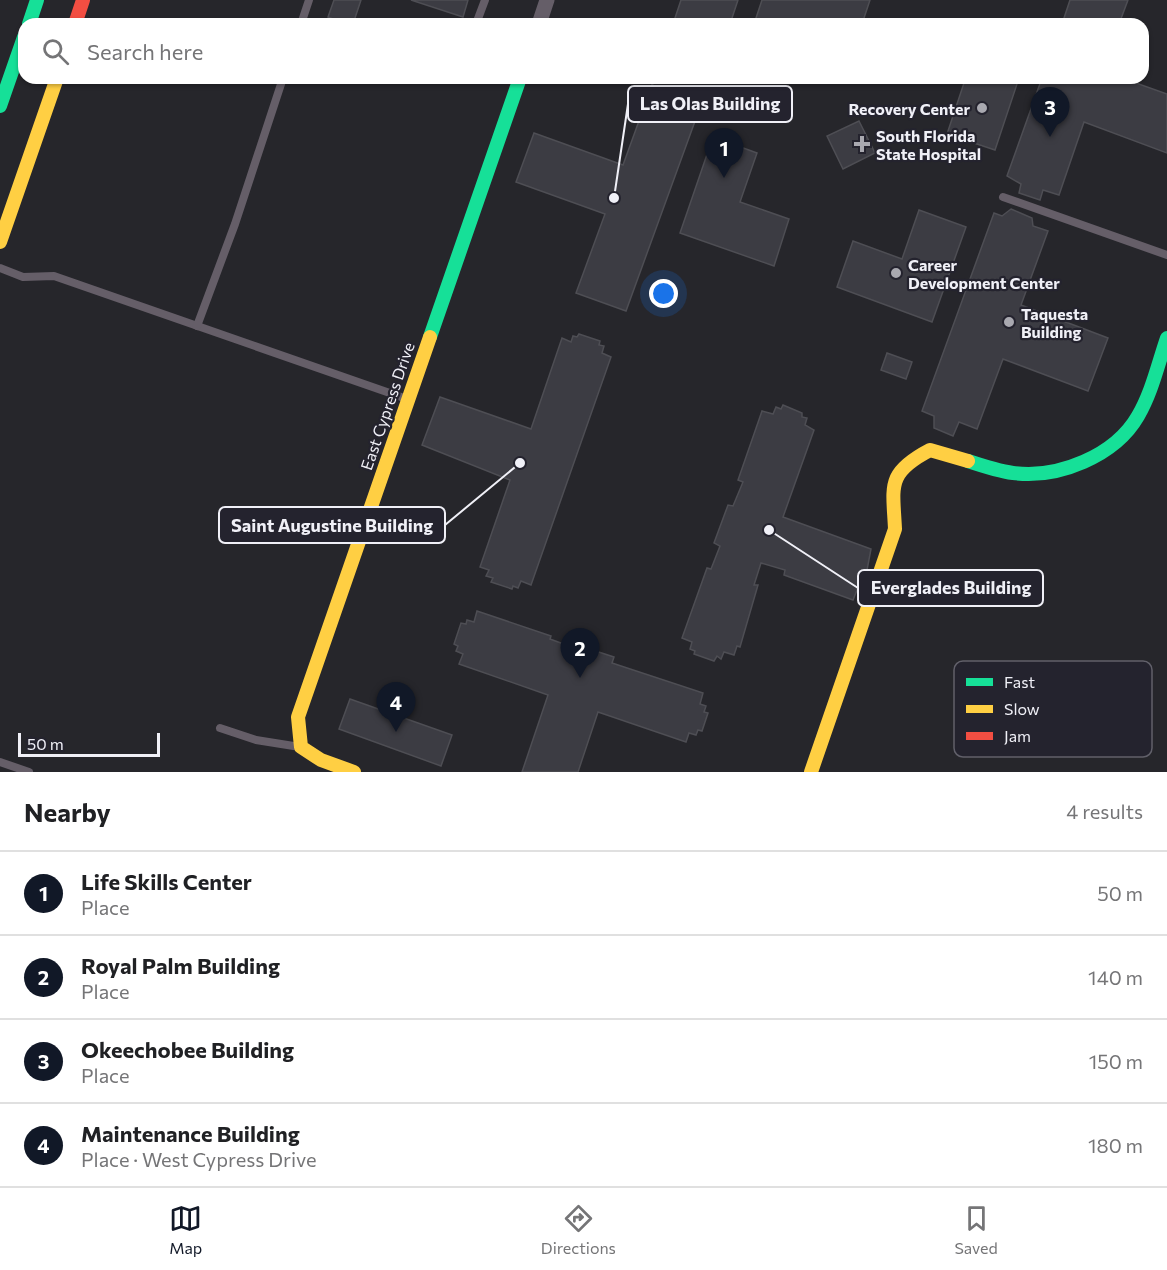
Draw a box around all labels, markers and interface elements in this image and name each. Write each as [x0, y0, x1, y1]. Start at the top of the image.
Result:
search box [18, 18, 1149, 84]
icon: search [39, 35, 72, 68]
text: Search here [87, 38, 203, 65]
callout: Las Olas Building [628, 86, 792, 122]
pin: 3 [1030, 88, 1070, 137]
text: Las Olas Building [640, 92, 780, 114]
place label: Recovery Center [849, 99, 970, 118]
marker: Recovery Center [975, 101, 989, 115]
place label: South Florida State Hospital [876, 126, 981, 163]
pin: 1 [704, 128, 744, 178]
marker: South Florida State Hospital [853, 135, 871, 153]
place label: Career Development Center [908, 255, 1060, 292]
marker: Career Development Center [889, 266, 903, 280]
your location [649, 279, 678, 308]
place label: Taquesta Building [1021, 304, 1088, 341]
marker: Taquesta Building [1002, 315, 1016, 329]
street label: East Cypress Drive [356, 340, 418, 472]
callout: Saint Augustine Building [219, 507, 445, 543]
text: Saint Augustine Building [231, 514, 433, 536]
callout: Everglades Building [858, 570, 1043, 606]
text: Everglades Building [871, 576, 1031, 598]
pin: 2 [560, 628, 600, 678]
legend [954, 661, 1152, 757]
text: Fast [1004, 672, 1035, 691]
pin: 4 [376, 682, 416, 732]
text: Slow [1004, 699, 1040, 718]
text: Jam [1004, 726, 1031, 745]
scale bar [18, 730, 160, 758]
text: 50 m [27, 734, 64, 753]
text: Nearby [24, 796, 111, 827]
text: 4 results [1066, 799, 1143, 823]
text: Life Skills Center [81, 868, 252, 895]
text: 1 [39, 881, 48, 905]
text: 50 m [1097, 881, 1143, 905]
text: Place [81, 895, 130, 919]
text: Royal Palm Building [81, 952, 280, 979]
text: 2 [38, 965, 49, 989]
text: 140 m [1088, 965, 1143, 989]
text: Place [81, 979, 130, 1003]
text: Okeechobee Building [81, 1036, 294, 1063]
text: 3 [38, 1049, 49, 1073]
text: 150 m [1089, 1049, 1143, 1073]
text: Place [81, 1063, 130, 1087]
text: Maintenance Building [81, 1120, 300, 1147]
text: 4 [37, 1133, 50, 1157]
text: 180 m [1088, 1133, 1143, 1157]
text: Place · West Cypress Drive [81, 1147, 317, 1171]
tab: Map [169, 1202, 202, 1257]
tab: Directions [541, 1202, 616, 1257]
tab: Saved [954, 1202, 998, 1257]

